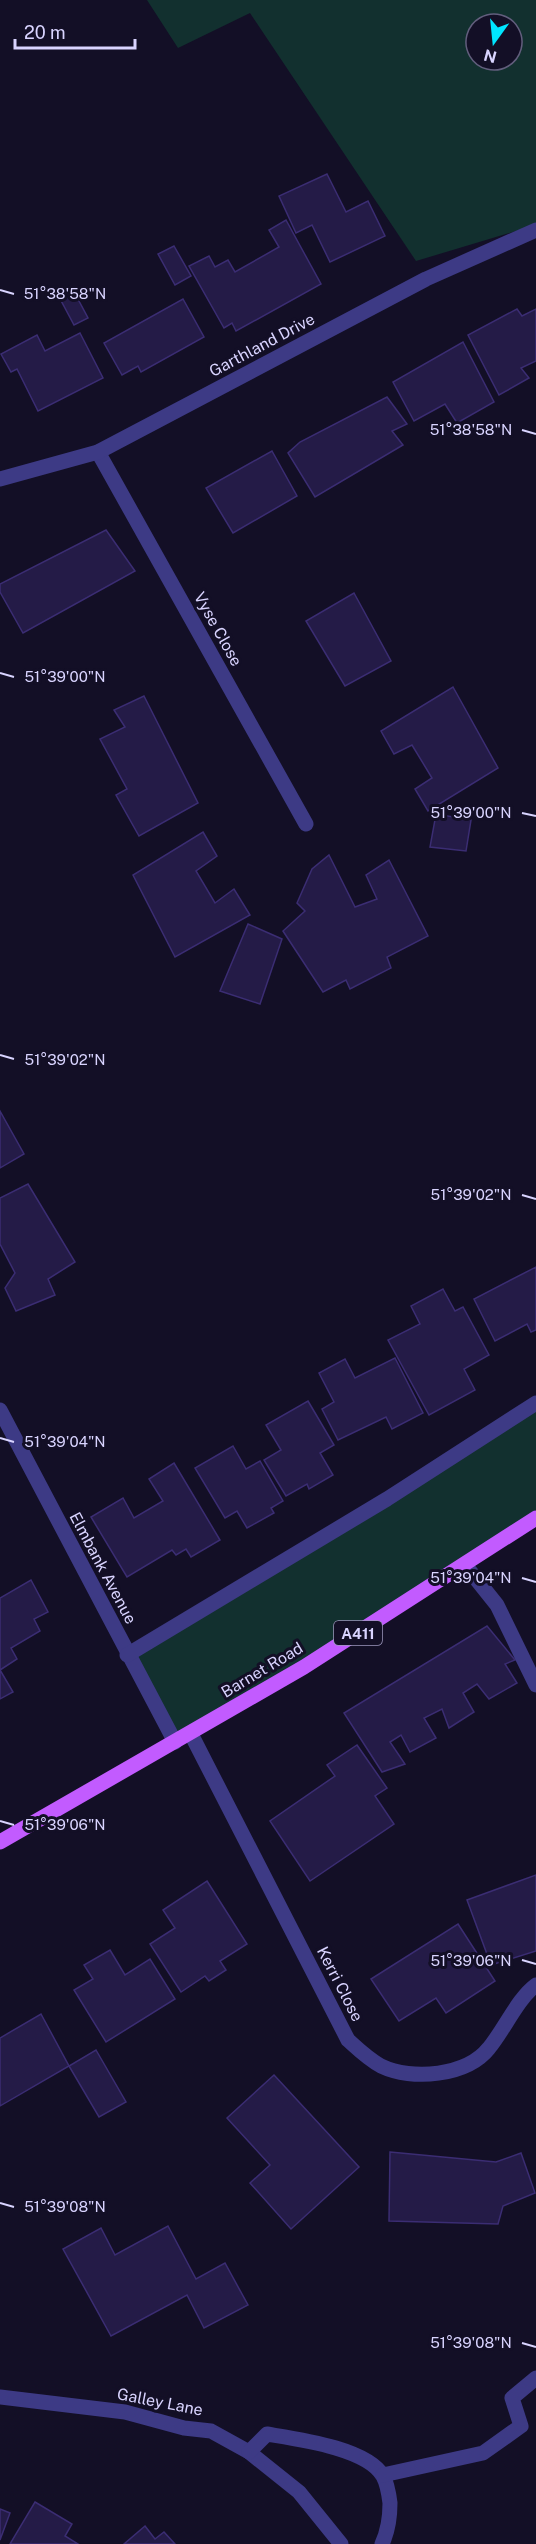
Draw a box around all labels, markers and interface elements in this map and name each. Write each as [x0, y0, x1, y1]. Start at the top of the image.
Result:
scale bar [15, 12, 135, 50]
north arrow [464, 12, 524, 72]
text: 20 m [24, 22, 66, 43]
text: N [482, 45, 499, 67]
text: 51°38'58"N [24, 285, 106, 302]
street label: Garthland Drive [206, 309, 318, 381]
text: 51°38'58"N [430, 421, 512, 438]
street label: Vyse Close [190, 589, 246, 669]
text: 51°39'00"N [24, 668, 106, 685]
text: 51°39'00"N [430, 804, 512, 821]
text: 51°39'02"N [25, 1051, 105, 1068]
text: 51°39'02"N [431, 1186, 511, 1203]
text: 51°39'04"N [24, 1433, 106, 1450]
street label: Elmbank Avenue [66, 1509, 140, 1627]
text: 51°39'04"N [430, 1569, 512, 1586]
road number: A411 [334, 1621, 382, 1645]
street label: Barnet Road [218, 1638, 306, 1702]
text: 51°39'06"N [24, 1816, 106, 1833]
street label: Kerri Close [313, 1943, 367, 2025]
text: 51°39'06"N [430, 1952, 512, 1969]
text: 51°39'08"N [24, 2198, 106, 2215]
text: 51°39'08"N [430, 2334, 512, 2351]
street label: Galley Lane [115, 2384, 205, 2420]

